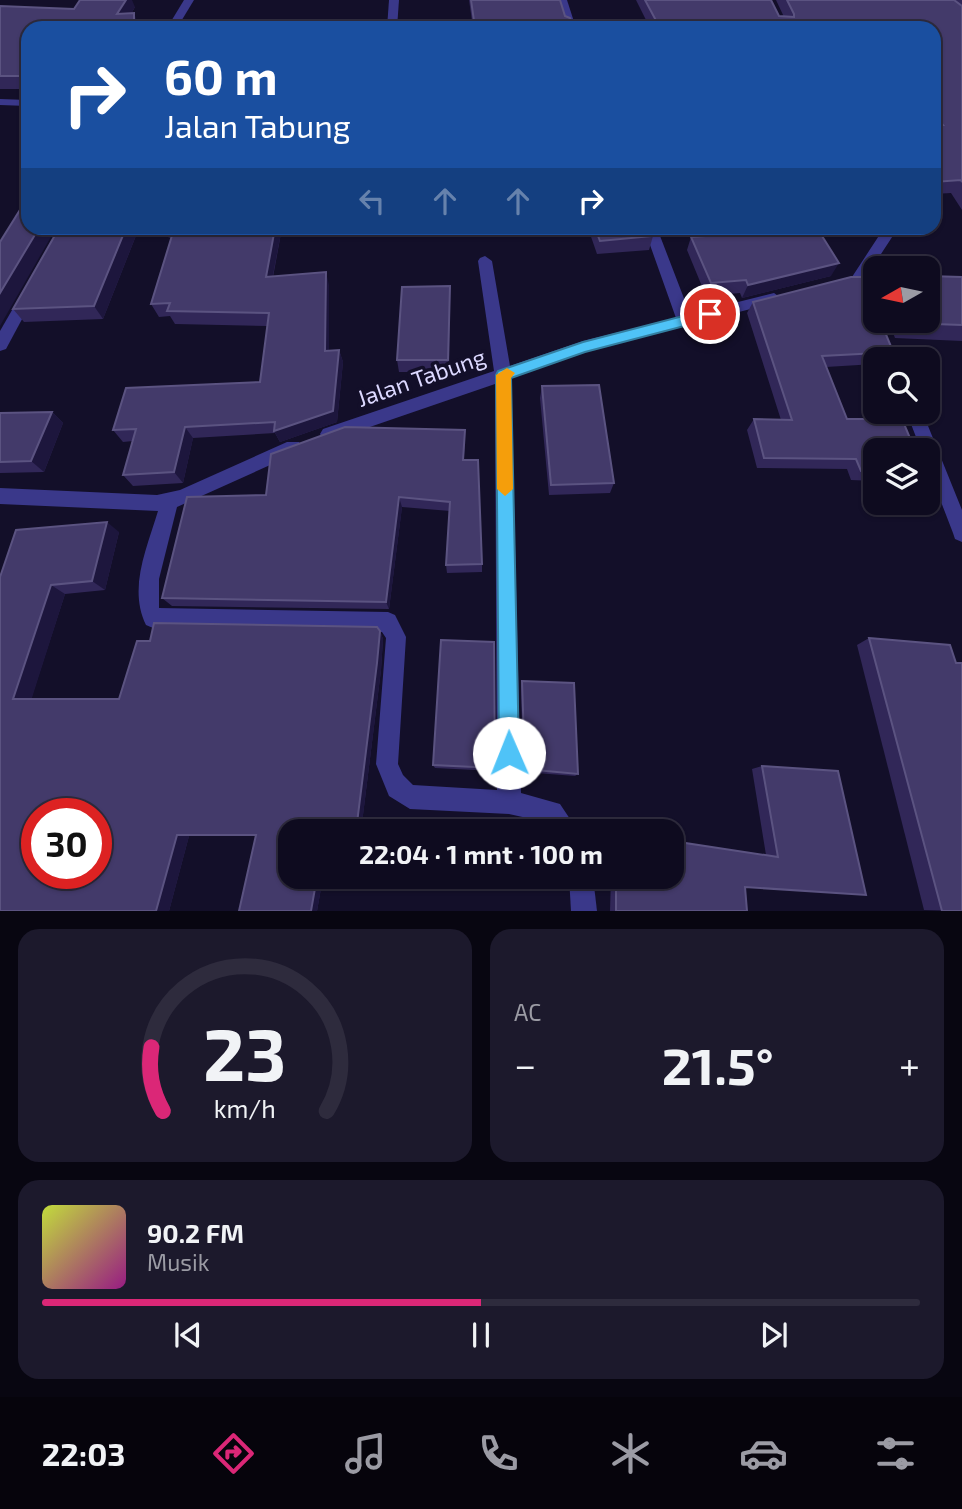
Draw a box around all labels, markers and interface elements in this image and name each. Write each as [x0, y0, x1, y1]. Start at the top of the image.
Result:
text: 60 m [164, 46, 278, 105]
icon: right [49, 49, 140, 140]
text: Jalan Tabung [164, 106, 351, 144]
icon: left [353, 182, 391, 220]
icon: ahead [426, 182, 464, 220]
icon: ahead [499, 182, 537, 220]
icon: right [572, 182, 610, 220]
north arrow [863, 256, 940, 332]
map controls [863, 256, 940, 515]
pin [680, 284, 740, 344]
icon: arrive [691, 295, 729, 333]
street label: Jalan Tabung [353, 342, 489, 412]
button: search [863, 347, 940, 424]
button: layers [863, 438, 940, 515]
position arrow [472, 716, 546, 790]
speed limit sign: 30 [21, 798, 112, 889]
text: 22:04 · 1 mnt · 100 m [359, 838, 603, 869]
text: AC [514, 998, 541, 1026]
text: 23 [203, 1009, 287, 1097]
text: 21.5° [662, 1033, 774, 1095]
text: − [514, 1041, 536, 1087]
text: + [899, 1041, 920, 1087]
text: km/h [214, 1093, 276, 1123]
text: 90.2 FM [147, 1217, 244, 1248]
text: Musik [147, 1248, 209, 1276]
icon: previous [169, 1316, 207, 1354]
icon: pause [462, 1316, 500, 1354]
icon: next [755, 1316, 793, 1354]
icon: directions [209, 1429, 258, 1478]
icon: music [341, 1429, 390, 1478]
icon: phone [474, 1429, 523, 1478]
icon: climate [606, 1429, 655, 1478]
icon: car [739, 1429, 788, 1478]
icon: filters [871, 1429, 920, 1478]
text: 22:03 [42, 1434, 125, 1472]

